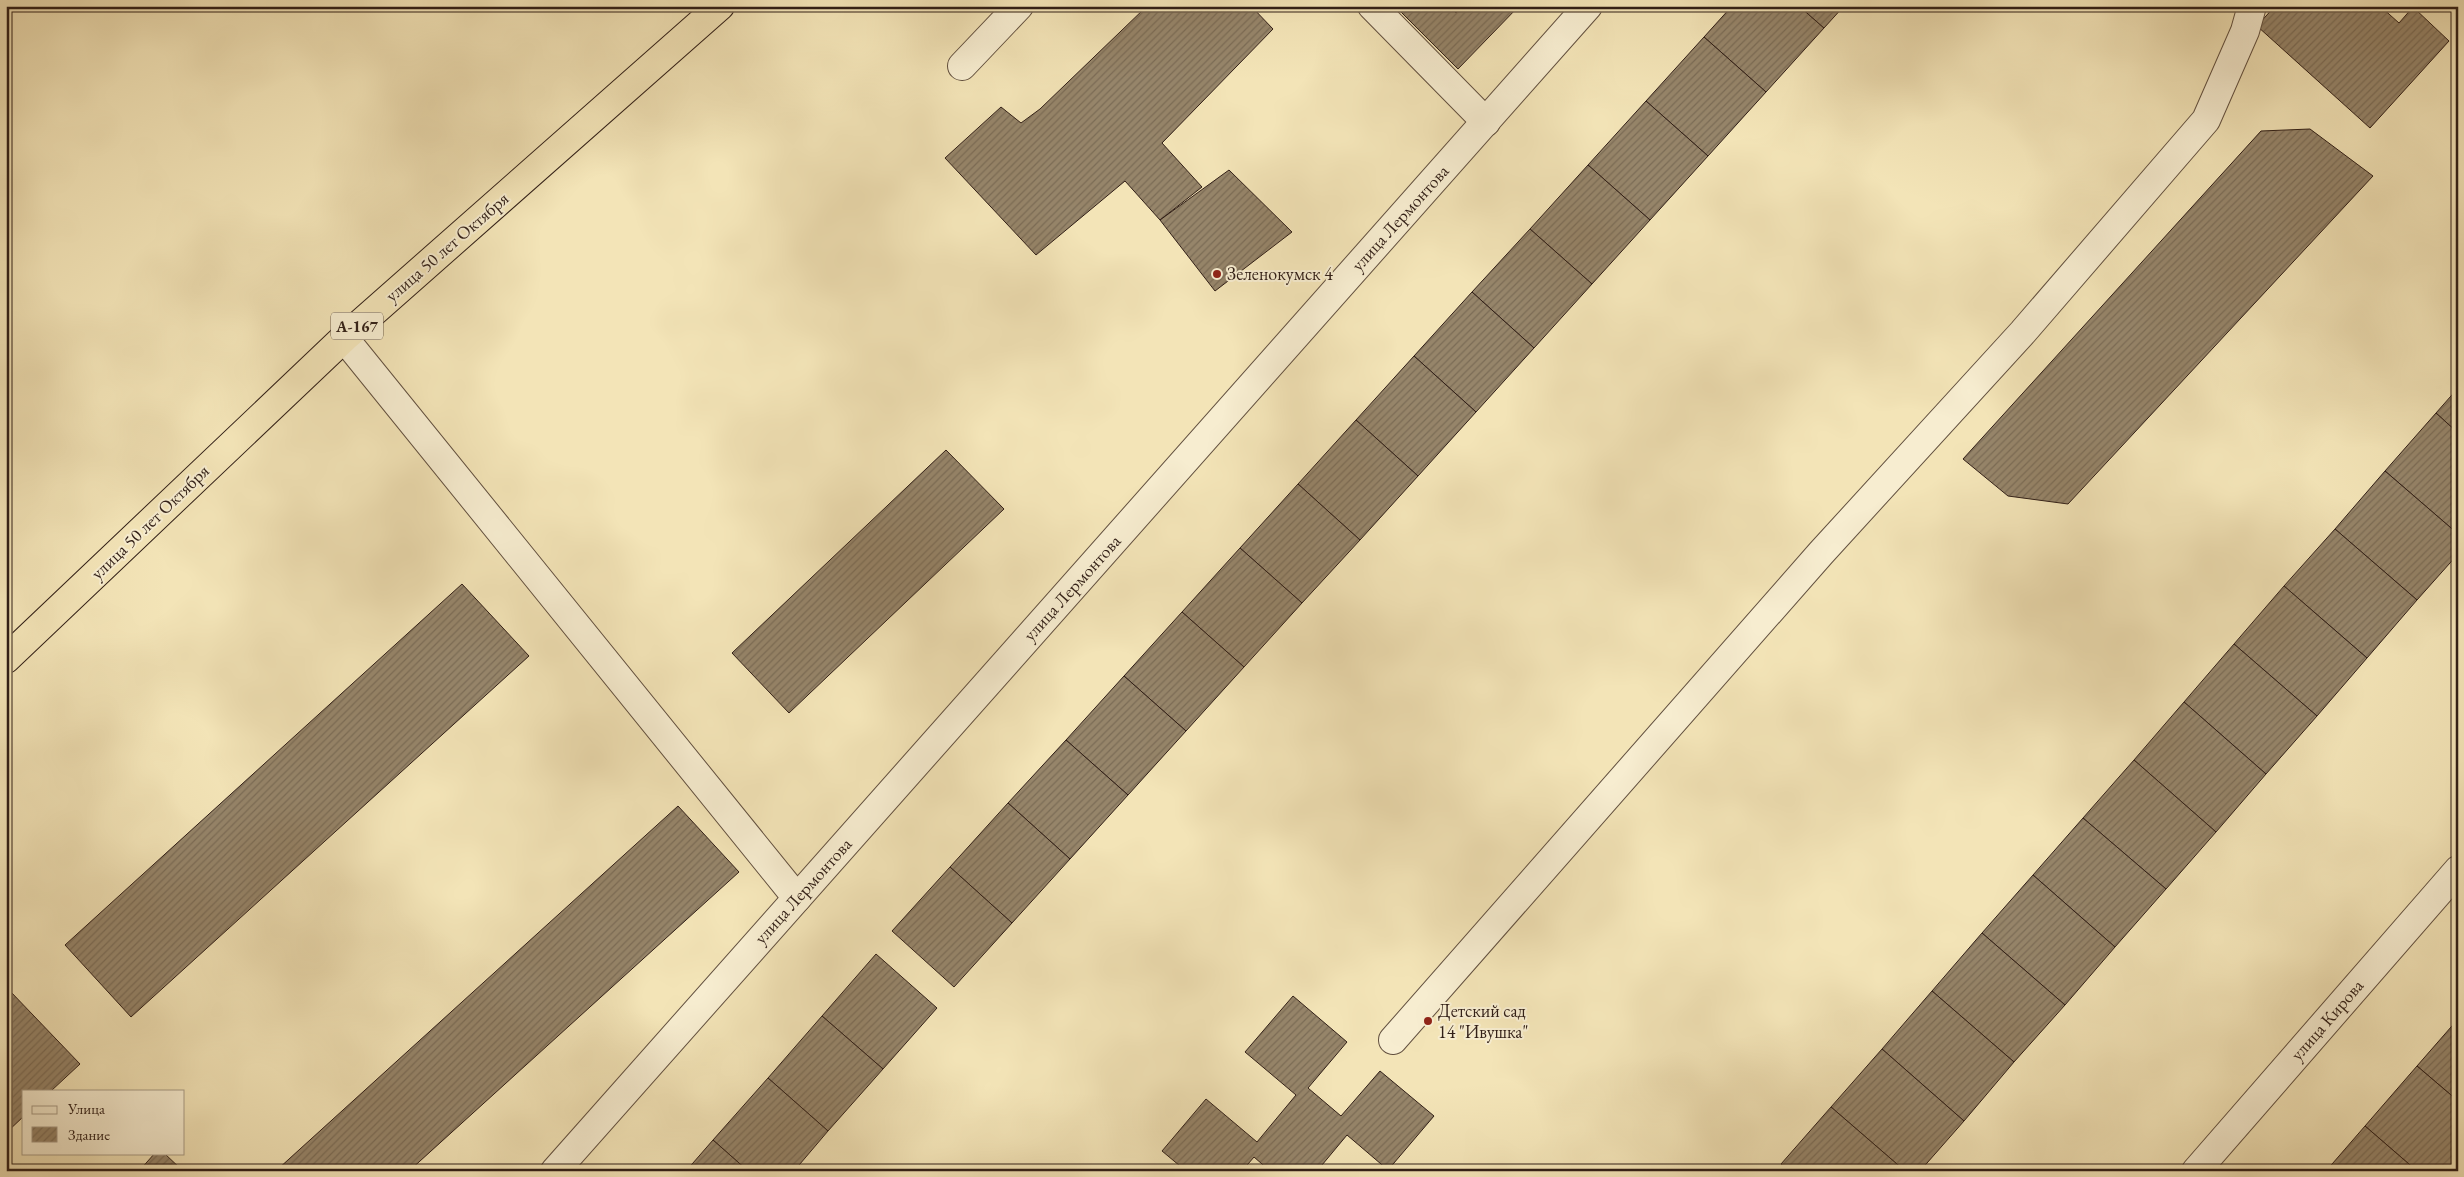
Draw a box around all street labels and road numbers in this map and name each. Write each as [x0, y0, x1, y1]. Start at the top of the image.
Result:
street label: улица Лермонтова [1346, 159, 1454, 276]
street label: улица 50 лет Октября [380, 187, 513, 307]
road number: А-167 [331, 312, 383, 340]
street label: улица 50 лет Октября [86, 459, 214, 584]
street label: улица Лермонтова [1018, 529, 1126, 646]
street label: улица Лермонтова [749, 832, 857, 949]
street label: улица Кирова [2285, 974, 2369, 1065]

